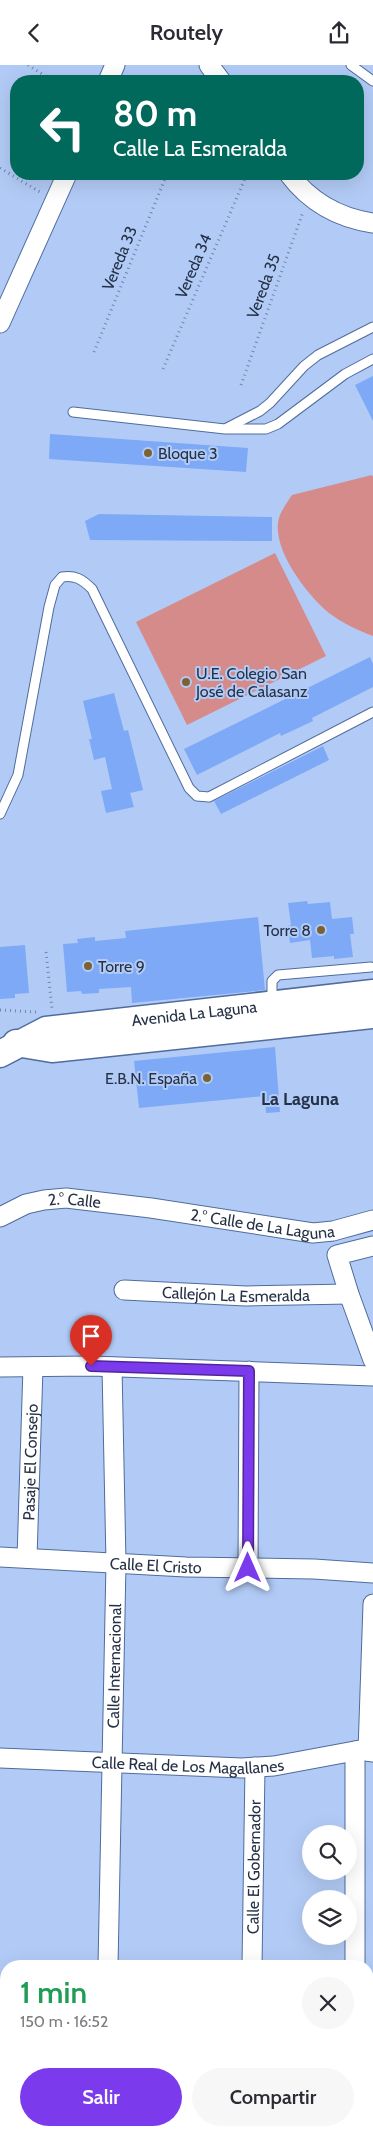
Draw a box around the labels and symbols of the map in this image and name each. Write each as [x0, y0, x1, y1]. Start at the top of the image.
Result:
street label: Vereda 33 [98, 223, 141, 293]
street label: Vereda 34 [171, 231, 216, 301]
street label: Vereda 35 [243, 251, 284, 321]
place label: Bloque 3 [158, 444, 218, 463]
marker: Bloque 3 [142, 447, 154, 459]
place label: U.E. Colegio San José de Calasanz [195, 664, 308, 701]
marker: U.E. Colegio San José de Calasanz [180, 676, 192, 688]
place label: Torre 8 [264, 921, 311, 940]
marker: Torre 8 [315, 924, 327, 936]
place label: Torre 9 [98, 957, 145, 976]
marker: Torre 9 [82, 960, 94, 972]
street label: Avenida La Laguna [131, 997, 258, 1030]
place label: E.B.N. España [105, 1069, 197, 1088]
marker: E.B.N. España [201, 1072, 213, 1084]
district label: La Laguna [261, 1088, 339, 1110]
street label: 2.° Calle [47, 1189, 102, 1212]
street label: 2.° Calle de La Laguna [189, 1205, 336, 1243]
street label: Callejón La Esmeralda [161, 1283, 310, 1306]
pin [70, 1315, 112, 1366]
street label: Pasaje El Consejo [19, 1403, 42, 1521]
position arrow [221, 1541, 273, 1593]
street label: Calle El Cristo [109, 1554, 202, 1577]
street label: Calle Internacional [104, 1603, 125, 1729]
street label: Calle Real de Los Magallanes [91, 1753, 286, 1778]
street label: Calle El Gobernador [243, 1799, 265, 1934]

